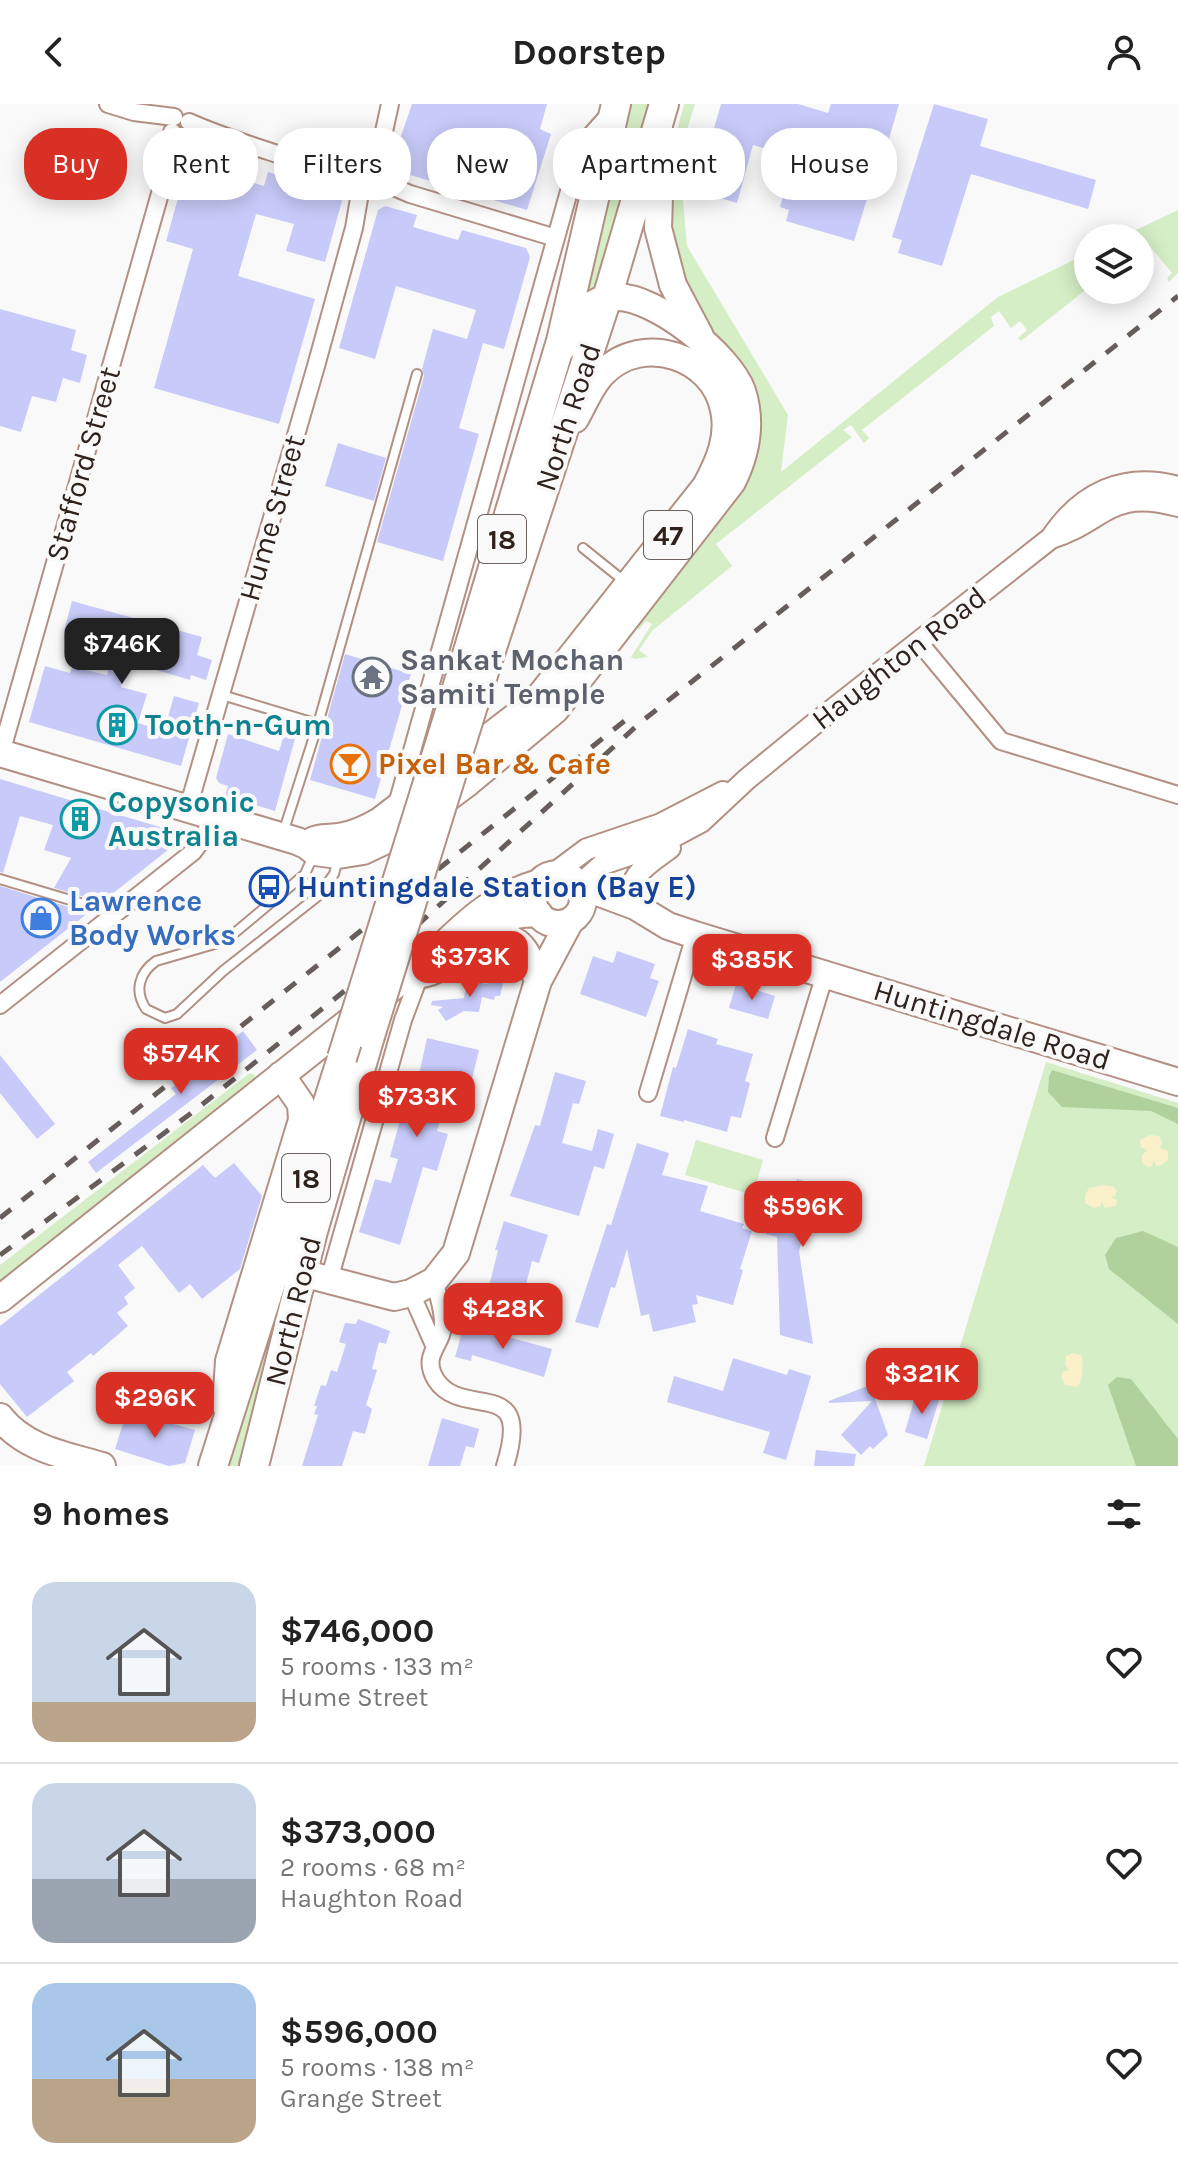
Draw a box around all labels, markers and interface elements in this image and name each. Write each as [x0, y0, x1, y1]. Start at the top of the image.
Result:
icon: back [32, 30, 76, 74]
icon: person [1102, 30, 1146, 74]
text: Doorstep [512, 31, 666, 73]
chip: Buy [24, 128, 127, 200]
chip: Rent [143, 128, 258, 200]
chip: Filters [274, 128, 411, 200]
chip: New [427, 128, 537, 200]
chip: Apartment [553, 128, 745, 200]
chip: House [761, 128, 897, 200]
map controls [1074, 224, 1154, 304]
button: layers [1074, 224, 1154, 304]
street label: North Road [527, 339, 609, 495]
street label: Stafford Street [38, 362, 128, 566]
street label: Hume Street [231, 431, 313, 605]
road number: 47 [644, 511, 692, 559]
road number: 18 [478, 515, 526, 563]
street label: Haughton Road [804, 579, 994, 737]
pin: $746K [66, 618, 178, 686]
text: $746K [82, 628, 162, 659]
place label: Sankat Mochan Samiti Temple [400, 642, 624, 712]
temple icon: Sankat Mochan Samiti Temple [351, 656, 393, 698]
building icon: Tooth-n-Gum [96, 704, 138, 746]
place label: Tooth-n-Gum [145, 707, 331, 743]
bar icon: Pixel Bar & Cafe [329, 743, 371, 785]
place label: Pixel Bar & Cafe [378, 746, 611, 782]
place label: Copysonic Australia [108, 784, 255, 854]
building icon: Copysonic Australia [59, 798, 101, 840]
bus stop icon: Huntingdale Station (Bay E) [248, 866, 290, 908]
place label: Huntingdale Station (Bay E) [297, 869, 697, 905]
place label: Lawrence Body Works [69, 883, 236, 953]
shop icon: Lawrence Body Works [20, 897, 62, 939]
pin: $373K [414, 931, 526, 999]
pin: $385K [696, 934, 808, 1002]
text: $373K [430, 941, 510, 972]
text: $385K [710, 944, 794, 975]
street label: Huntingdale Road [869, 972, 1115, 1078]
pin: $574K [125, 1028, 237, 1096]
text: $574K [142, 1038, 220, 1069]
pin: $733K [361, 1071, 473, 1139]
text: $733K [377, 1081, 457, 1112]
road number: 18 [282, 1154, 330, 1202]
pin: $596K [747, 1181, 859, 1249]
text: $596K [762, 1191, 844, 1222]
street label: North Road [257, 1232, 329, 1390]
pin: $428K [447, 1283, 559, 1351]
text: $428K [462, 1293, 544, 1324]
pin: $321K [866, 1348, 978, 1416]
text: $321K [884, 1358, 960, 1389]
pin: $296K [99, 1372, 211, 1440]
text: $296K [114, 1382, 196, 1413]
icon: filters [1102, 1492, 1146, 1536]
text: 9 homes [32, 1494, 170, 1534]
text: $746,000 [280, 1611, 434, 1651]
icon: home [96, 1614, 192, 1710]
icon: heart [1102, 1640, 1146, 1684]
text: 5 rooms · 133 m² [280, 1651, 474, 1682]
text: Hume Street [280, 1682, 428, 1713]
text: $373,000 [280, 1812, 436, 1852]
icon: home [96, 1815, 192, 1911]
icon: heart [1102, 1841, 1146, 1885]
text: 2 rooms · 68 m² [280, 1852, 466, 1883]
text: Haughton Road [280, 1883, 464, 1914]
text: $596,000 [280, 2012, 438, 2052]
icon: home [96, 2015, 192, 2111]
icon: heart [1102, 2041, 1146, 2085]
text: 5 rooms · 138 m² [280, 2052, 475, 2083]
text: Grange Street [280, 2083, 442, 2114]

